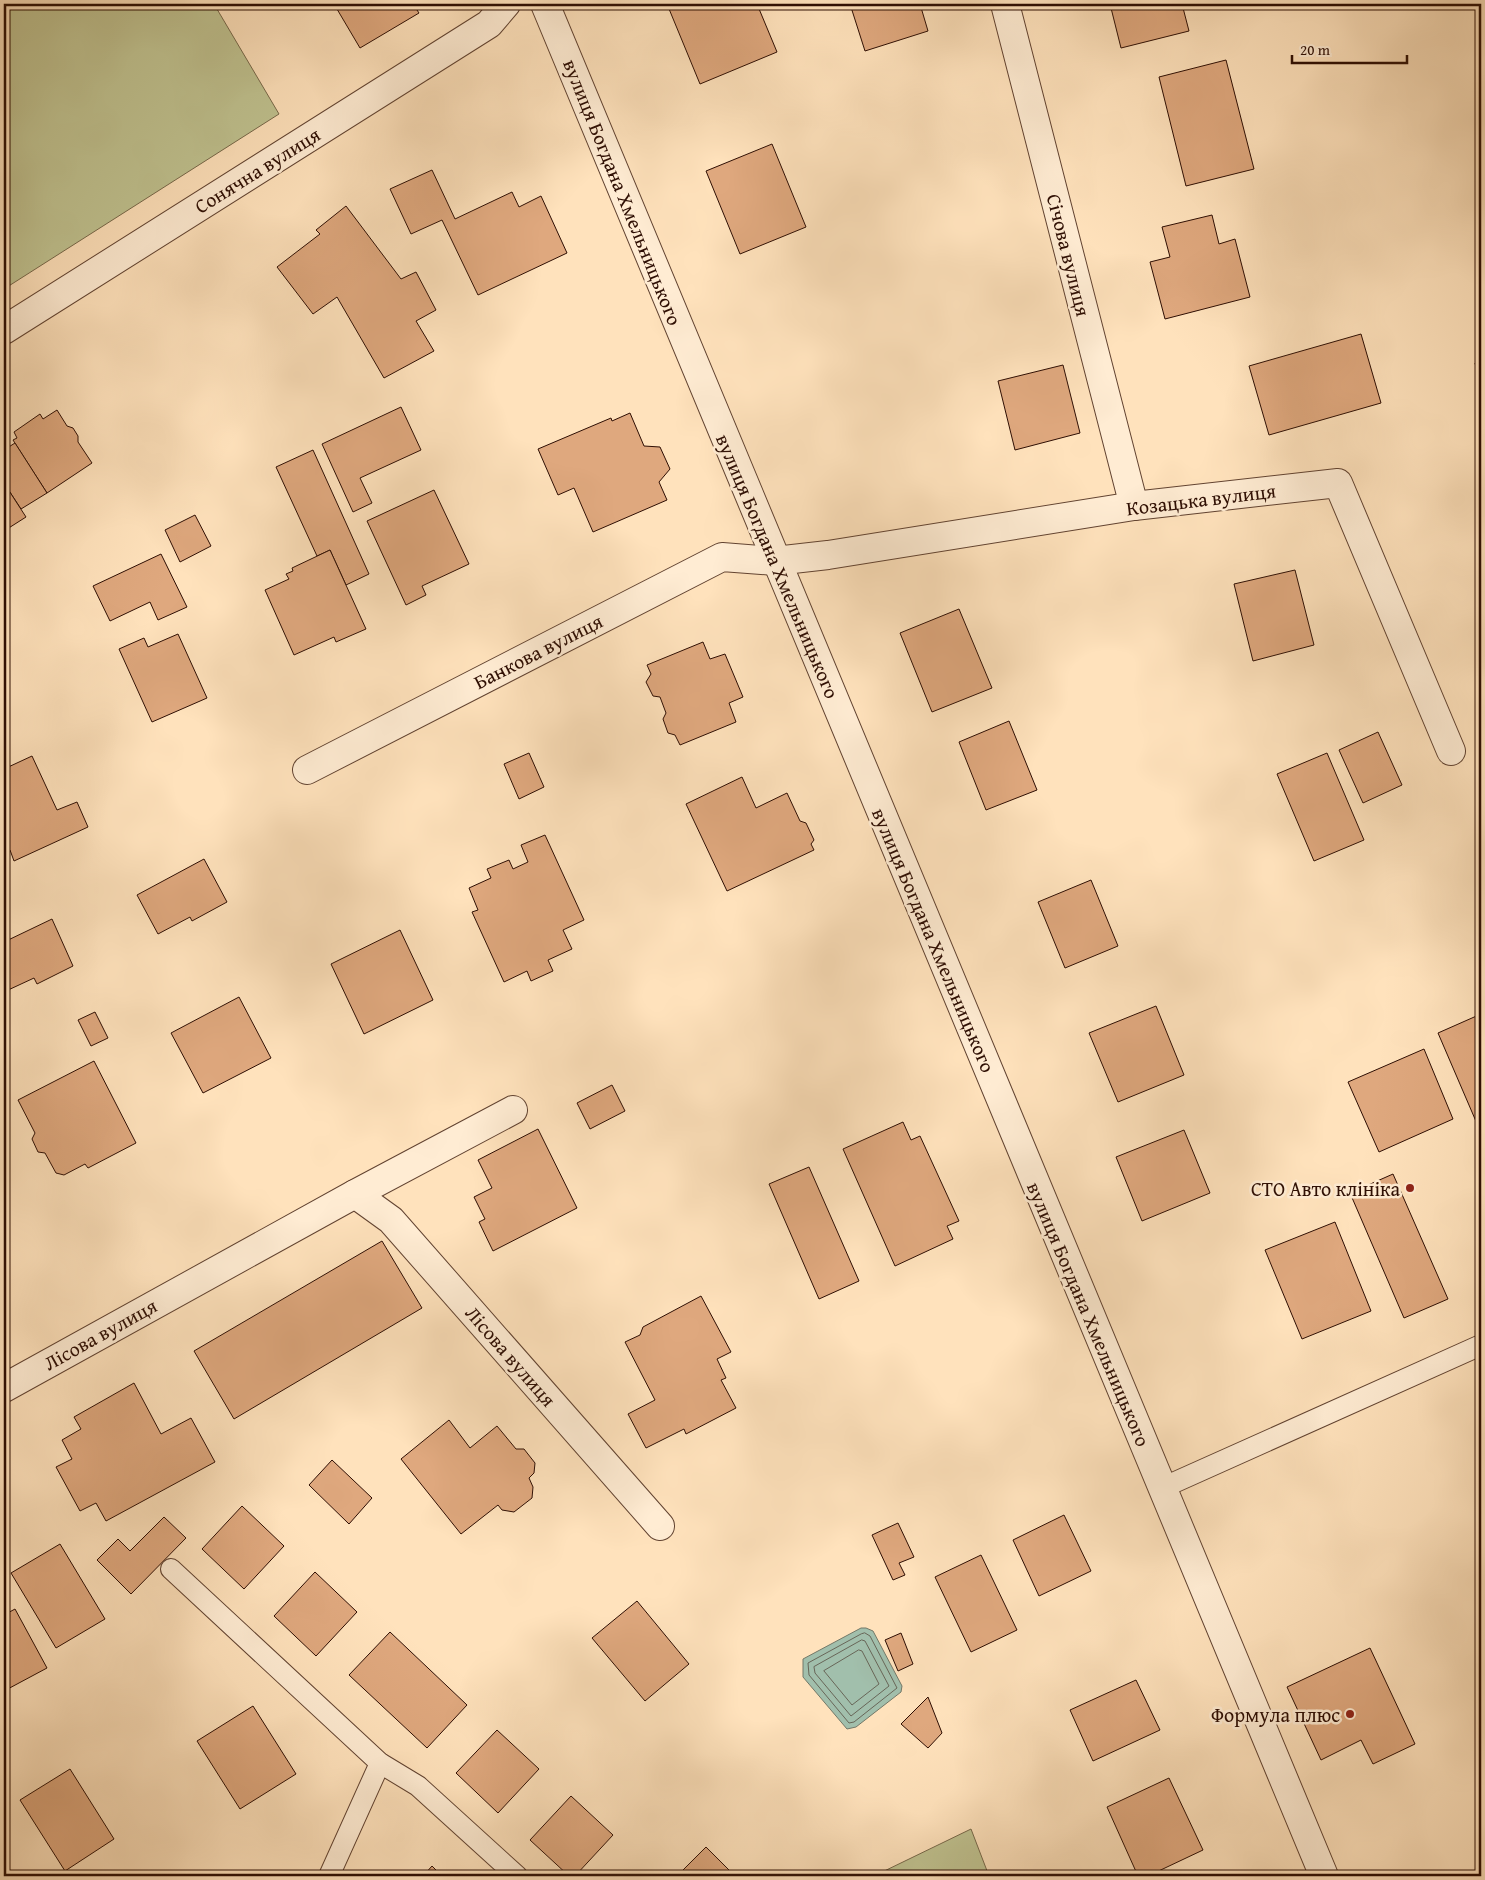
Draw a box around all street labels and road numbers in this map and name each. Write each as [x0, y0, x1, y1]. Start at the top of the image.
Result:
street label: вулиця Богдана Хмельницького [556, 55, 690, 329]
street label: Сонячна вулиця [189, 120, 325, 220]
street label: Січова вулиця [1040, 191, 1098, 319]
street label: вулиця Богдана Хмельницького [709, 429, 847, 703]
street label: Козацька вулиця [1125, 475, 1277, 523]
street label: Банкова вулиця [469, 606, 607, 696]
street label: вулиця Богдана Хмельницького [865, 803, 1003, 1077]
street label: вулиця Богдана Хмельницького [1020, 1177, 1158, 1451]
street label: Лісова вулиця [38, 1291, 162, 1377]
street label: Лісова вулиця [459, 1299, 563, 1413]

